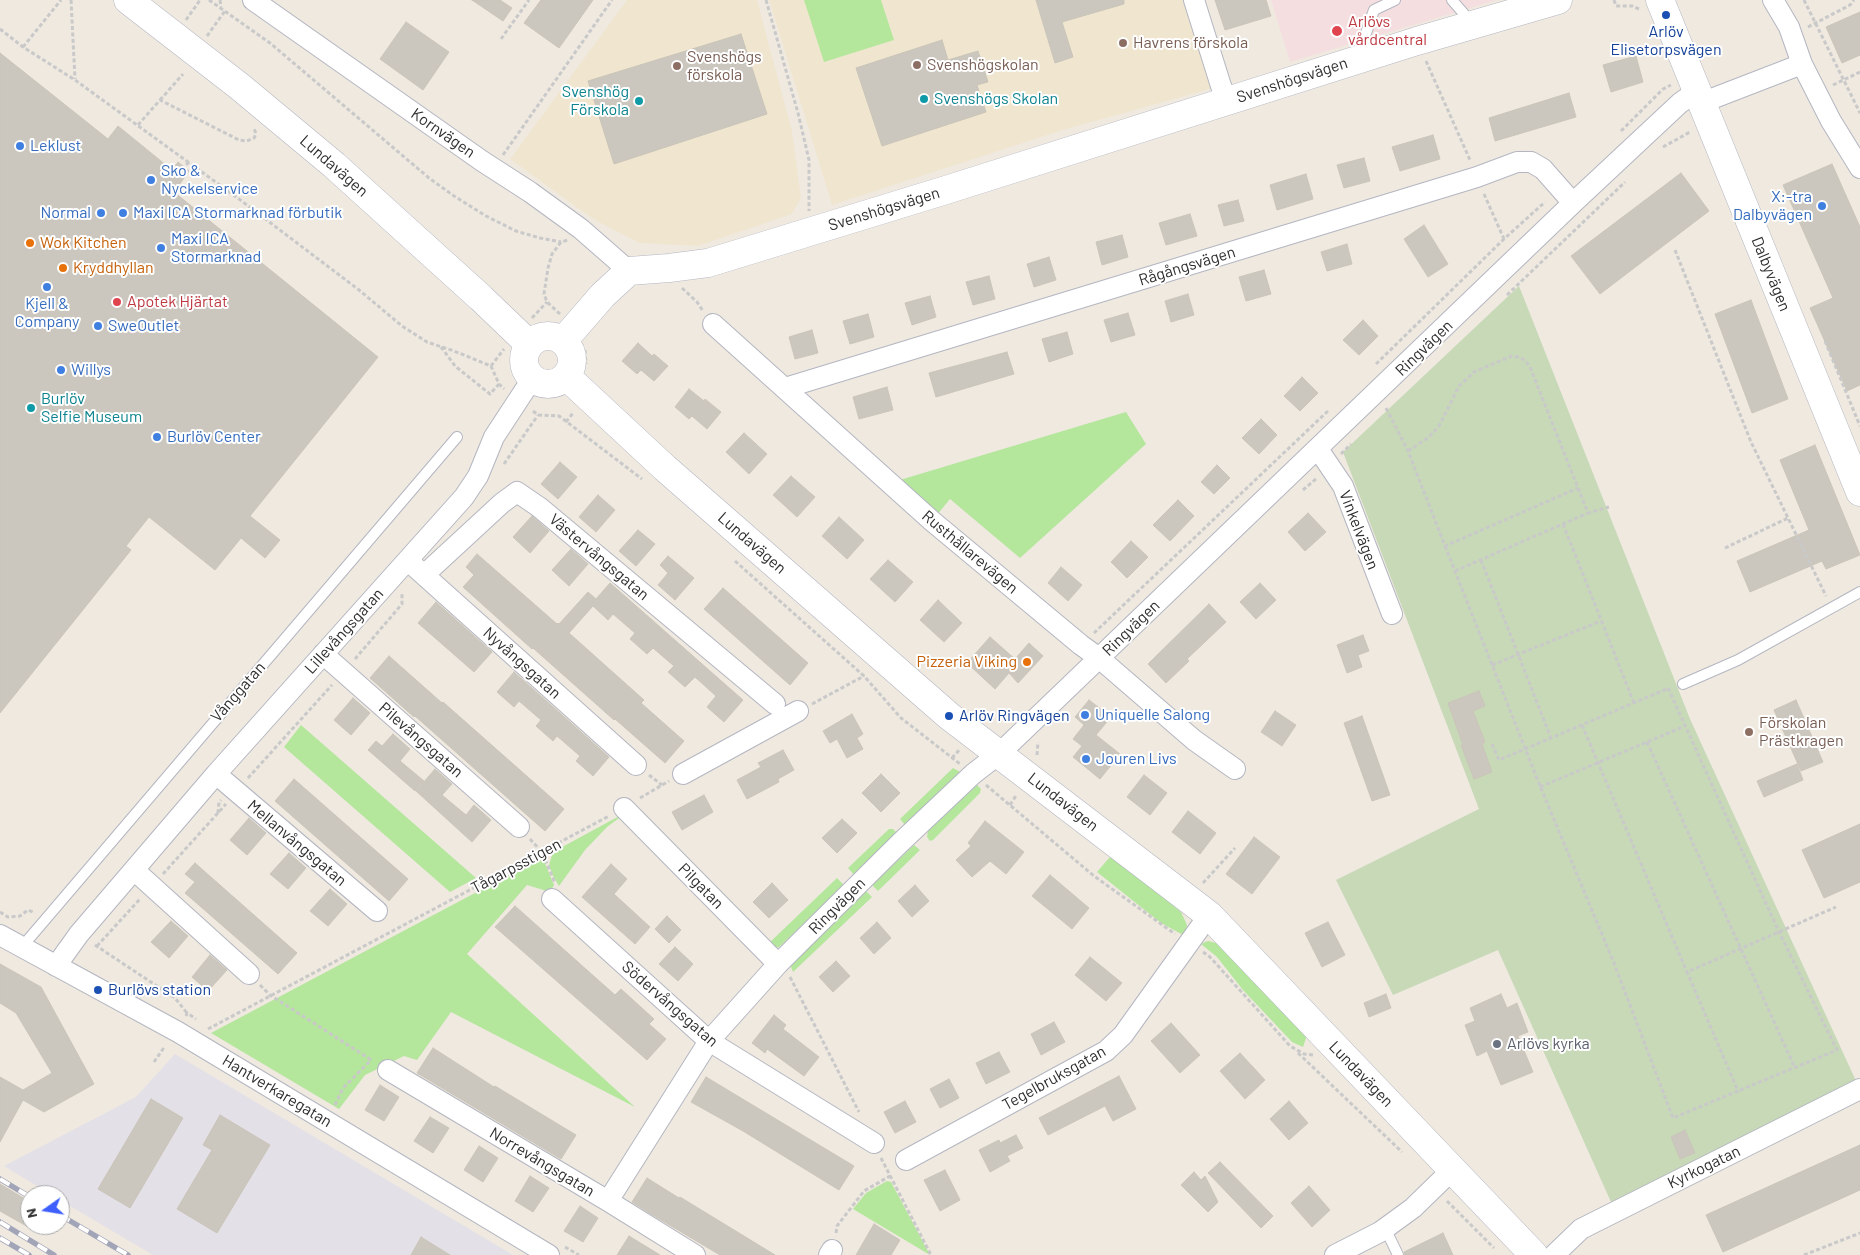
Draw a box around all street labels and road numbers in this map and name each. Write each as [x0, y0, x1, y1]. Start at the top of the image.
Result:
street label: Svenshögsvägen [1234, 53, 1350, 107]
street label: Kornvägen [407, 104, 479, 162]
street label: Lundavägen [296, 131, 372, 201]
street label: Svenshögsvägen [826, 183, 942, 235]
street label: Dalbyvägen [1747, 234, 1795, 314]
street label: Rågångsvägen [1136, 242, 1238, 290]
street label: Ringvägen [1391, 316, 1457, 380]
street label: Vinkelvägen [1335, 488, 1383, 572]
street label: Rusthållarevägen [918, 506, 1022, 598]
street label: Lundavägen [714, 508, 790, 578]
street label: Västervångsgatan [545, 510, 653, 604]
street label: Lillevångsgatan [301, 584, 387, 678]
street label: Ringvägen [1098, 596, 1164, 660]
street label: Nyvångsgatan [479, 623, 565, 703]
street label: Vånggatan [207, 658, 269, 726]
street label: Pilevångsgatan [375, 698, 467, 782]
street label: Lundavägen [1024, 768, 1102, 836]
street label: Mellanvångsgatan [243, 796, 351, 890]
street label: Tågarpsstigen [468, 834, 564, 898]
street label: Pilgatan [674, 859, 728, 913]
street label: Ringvägen [805, 874, 869, 938]
street label: Södervångsgatan [618, 957, 722, 1051]
street label: Lundavägen [1325, 1037, 1397, 1111]
street label: Tegelbruksgatan [999, 1042, 1109, 1114]
street label: Hantverkaregatan [219, 1051, 335, 1131]
street label: Norrevångsgatan [486, 1123, 598, 1201]
street label: Kyrkogatan [1665, 1141, 1743, 1193]

